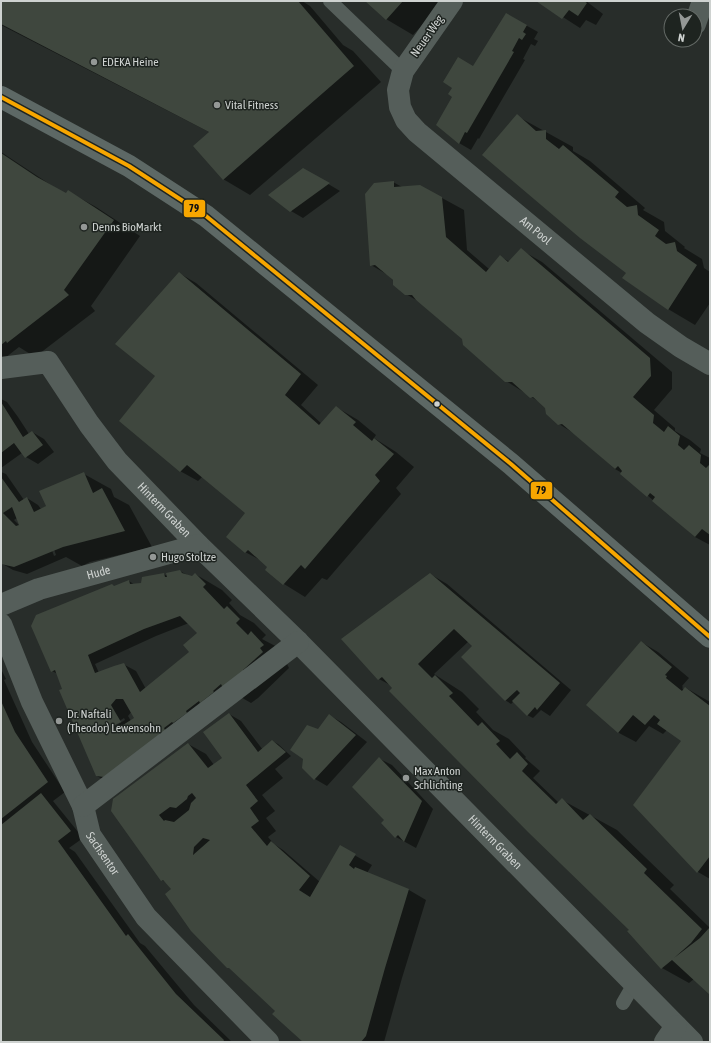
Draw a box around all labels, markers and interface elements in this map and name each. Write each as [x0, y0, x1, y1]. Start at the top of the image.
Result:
north arrow [663, 8, 703, 48]
street label: Neuer Weg [408, 12, 447, 60]
text: N [677, 31, 686, 44]
place label: EDEKA Heine [102, 55, 159, 69]
marker: EDEKA Heine [89, 57, 99, 67]
place label: Vital Fitness [225, 98, 278, 112]
marker: Vital Fitness [212, 100, 222, 110]
line badge: 79 [183, 199, 206, 218]
text: 79 [189, 202, 199, 214]
street label: Am Pool [517, 213, 555, 248]
place label: Denns BioMarkt [92, 220, 162, 234]
marker: Denns BioMarkt [79, 222, 89, 232]
unlabelled marker [432, 399, 442, 409]
street label: Hinterm Graben [135, 480, 194, 540]
line badge: 79 [530, 481, 553, 500]
text: 79 [536, 484, 546, 496]
place label: Hugo Stoltze [161, 550, 216, 564]
marker: Hugo Stoltze [148, 552, 158, 562]
street label: Hude [85, 563, 112, 582]
place label: Dr. Naftali (Theodor) Lewensohn [67, 707, 161, 735]
marker: Dr. Naftali (Theodor) Lewensohn [54, 716, 64, 726]
place label: Max Anton Schlichting [414, 764, 464, 792]
marker: Max Anton Schlichting [401, 773, 411, 783]
street label: Hinterm Graben [465, 812, 525, 872]
street label: Sachsentor [83, 829, 122, 878]

